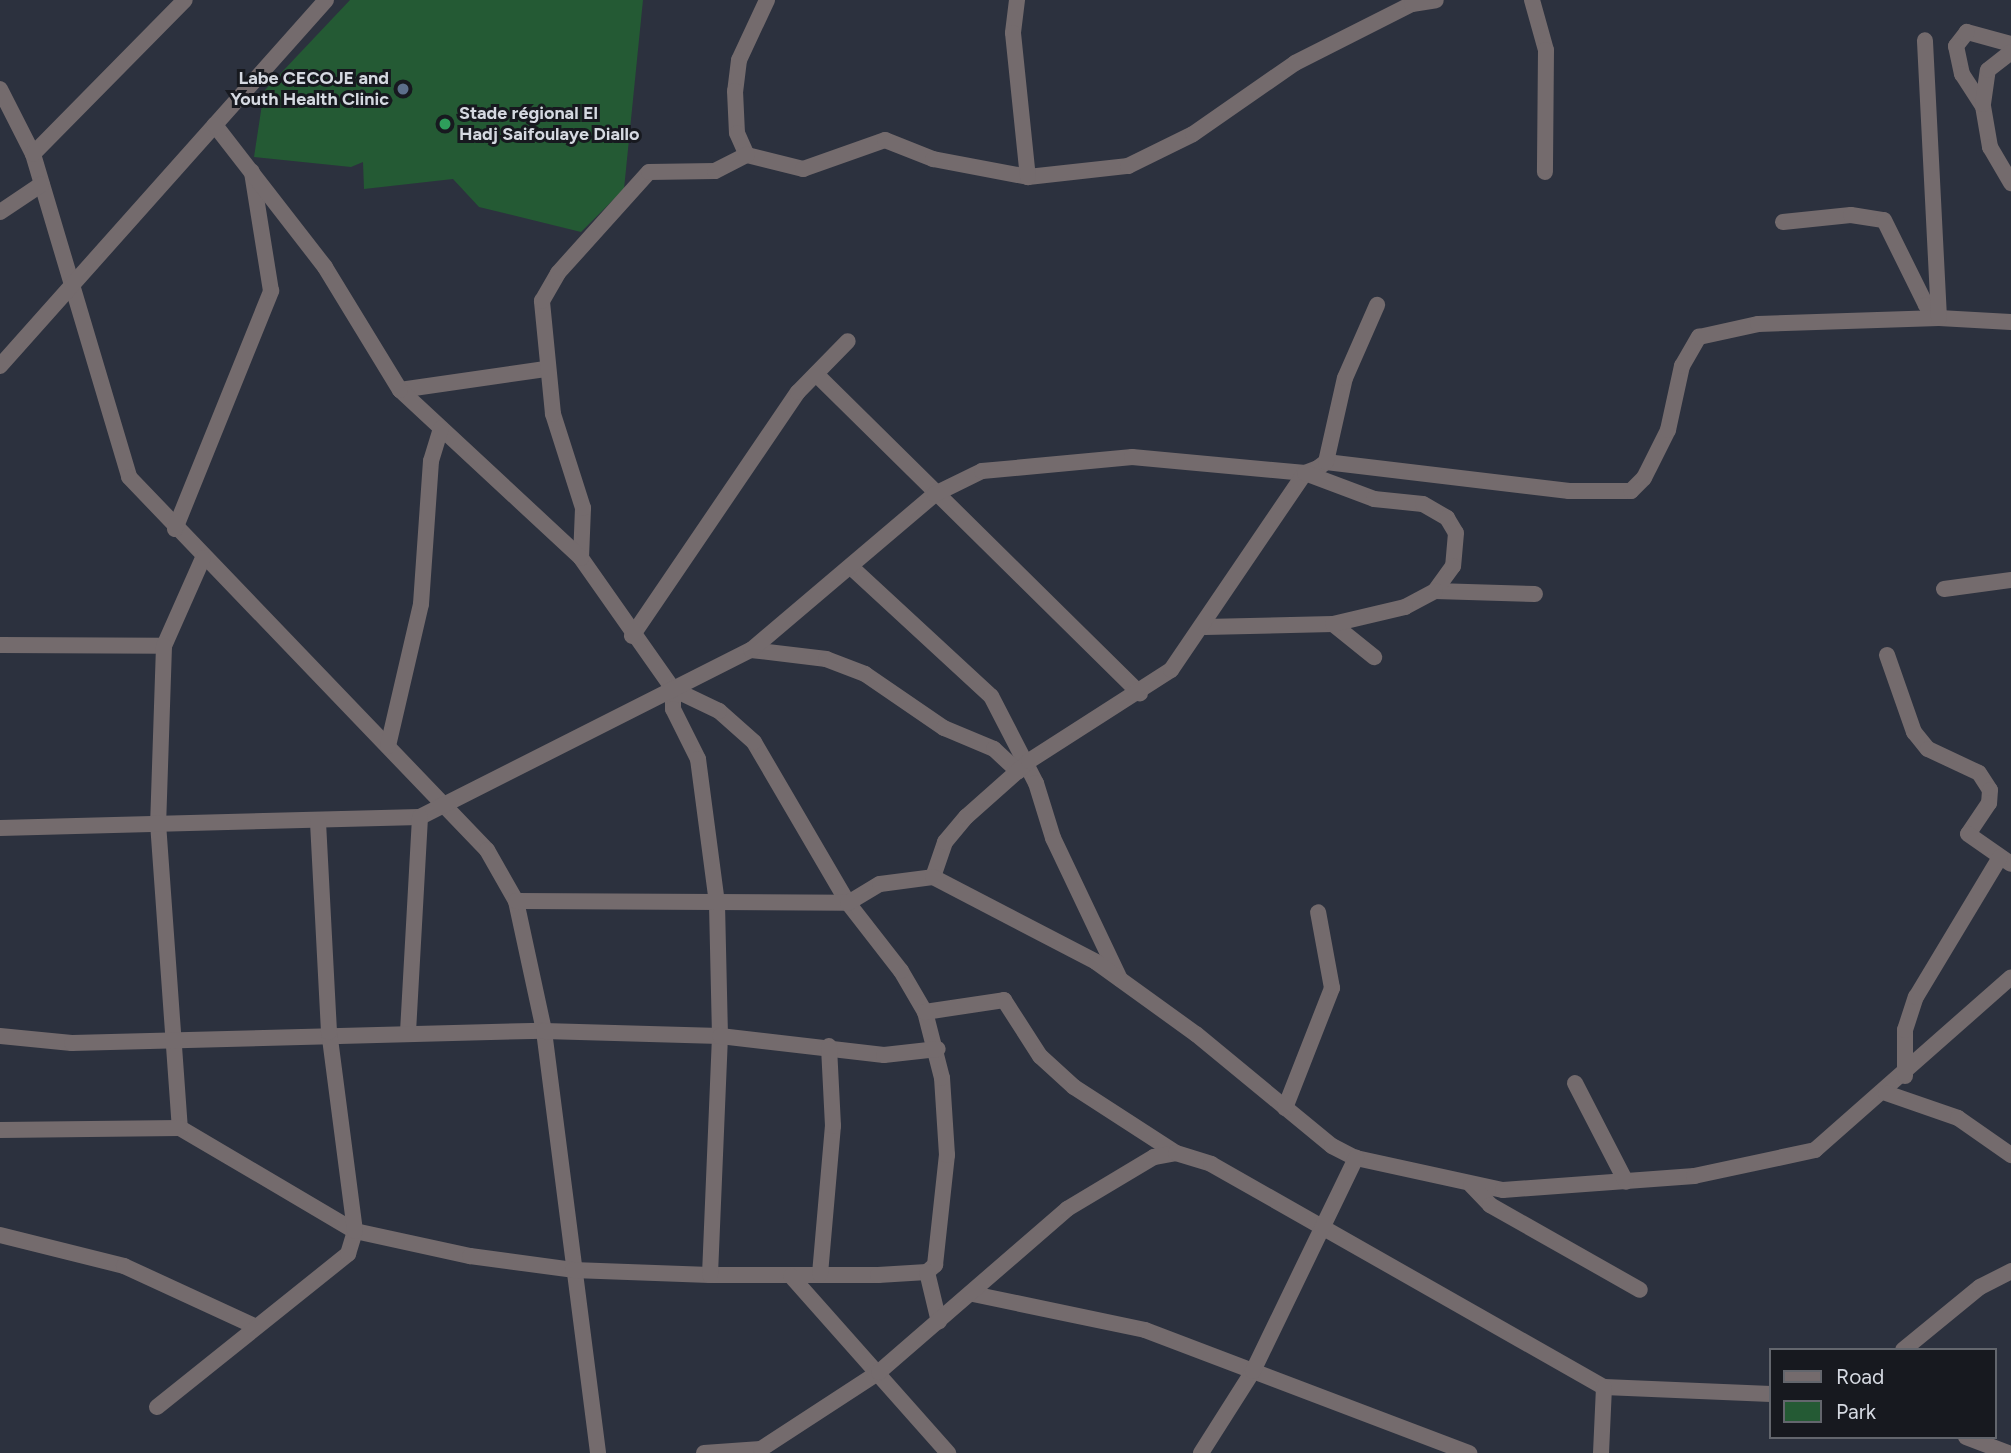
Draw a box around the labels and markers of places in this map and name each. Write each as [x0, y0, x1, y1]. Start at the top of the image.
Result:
place label: Labe CECOJE and Youth Health Clinic [230, 68, 389, 110]
marker: Labe CECOJE and Youth Health Clinic [395, 81, 411, 97]
place label: Stade régional El Hadj Saifoulaye Diallo [459, 103, 639, 146]
marker: Stade régional El Hadj Saifoulaye Diallo [437, 116, 453, 132]

